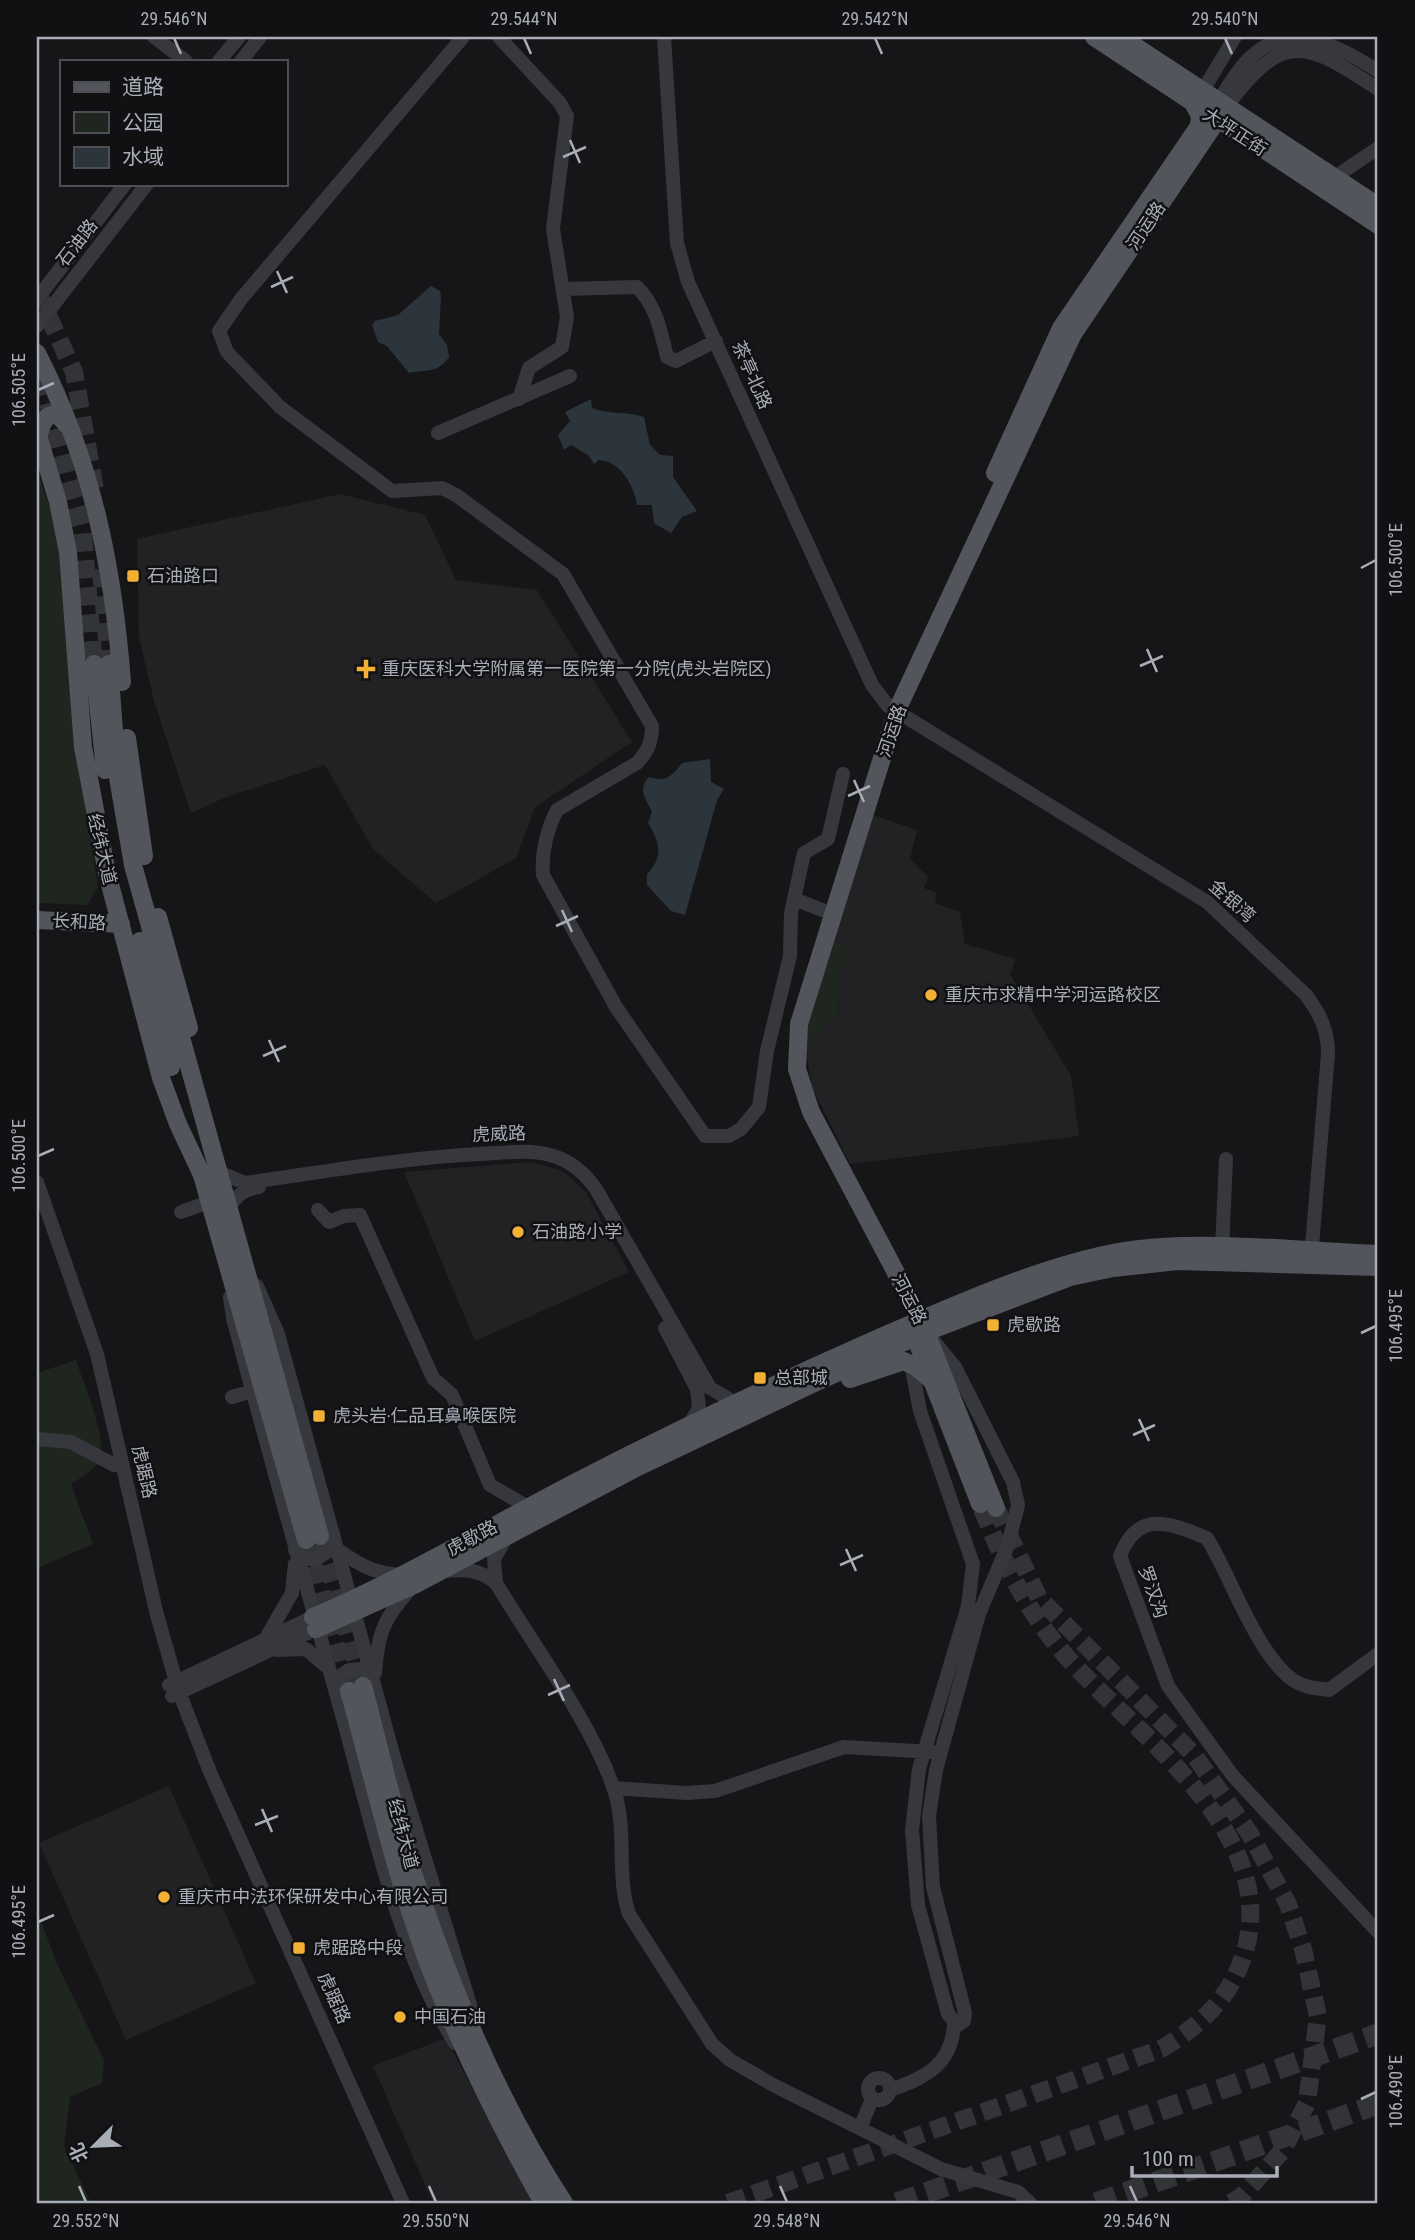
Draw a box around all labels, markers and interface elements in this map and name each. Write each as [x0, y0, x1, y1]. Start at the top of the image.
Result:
text: 29.546°N [140, 8, 208, 29]
text: 29.544°N [490, 8, 558, 29]
text: 29.542°N [841, 8, 909, 29]
text: 29.540°N [1191, 8, 1259, 29]
legend [60, 60, 287, 186]
text: 道路 [122, 75, 164, 99]
street label: 大坪正街 [1199, 103, 1271, 160]
text: 公园 [122, 111, 164, 135]
text: 水域 [122, 145, 164, 169]
street label: 河运路 [1122, 197, 1169, 254]
street label: 石油路 [52, 215, 102, 270]
street label: 茶亭北路 [728, 338, 777, 412]
text: 106.505°E [8, 353, 29, 427]
text: 106.500°E [1385, 523, 1406, 597]
place label: 石油路口 [147, 565, 219, 586]
marker: 石油路口 [125, 568, 141, 584]
place label: 重庆医科大学附属第一医院第一分院(虎头岩院区) [382, 658, 771, 680]
marker: 重庆医科大学附属第一医院第一分院(虎头岩院区) [356, 659, 376, 679]
street label: 河运路 [873, 702, 910, 760]
street label: 经纬大道 [84, 811, 121, 886]
street label: 金银湾 [1205, 875, 1260, 926]
street label: 长和路 [52, 910, 107, 933]
place label: 重庆市求精中学河运路校区 [945, 984, 1161, 1005]
marker: 重庆市求精中学河运路校区 [923, 987, 939, 1003]
text: 106.500°E [8, 1119, 29, 1193]
street label: 虎威路 [472, 1122, 526, 1145]
place label: 石油路小学 [532, 1221, 622, 1242]
marker: 石油路小学 [510, 1224, 526, 1240]
street label: 河运路 [888, 1270, 931, 1328]
text: 106.495°E [1385, 1289, 1406, 1363]
place label: 虎歇路 [1007, 1314, 1061, 1335]
marker: 虎歇路 [985, 1317, 1001, 1333]
place label: 总部城 [774, 1367, 828, 1388]
marker: 总部城 [752, 1370, 768, 1386]
place label: 虎头岩‧仁品耳鼻喉医院 [333, 1405, 516, 1426]
marker: 虎头岩‧仁品耳鼻喉医院 [311, 1408, 327, 1424]
street label: 虎踞路 [128, 1443, 161, 1501]
street label: 虎歇路 [443, 1516, 501, 1560]
street label: 罗汉沟 [1135, 1563, 1172, 1621]
street label: 经纬大道 [384, 1796, 423, 1871]
text: 106.495°E [8, 1885, 29, 1959]
place label: 重庆市中法环保研发中心有限公司 [178, 1886, 448, 1907]
marker: 重庆市中法环保研发中心有限公司 [156, 1889, 172, 1905]
place label: 虎踞路中段 [313, 1937, 403, 1958]
marker: 虎踞路中段 [291, 1940, 307, 1956]
street label: 虎踞路 [314, 1969, 355, 2027]
place label: 中国石油 [414, 2006, 486, 2027]
marker: 中国石油 [392, 2009, 408, 2025]
text: 106.490°E [1385, 2055, 1406, 2129]
north arrow [60, 2110, 130, 2180]
scale bar [1132, 2135, 1277, 2179]
text: 北 [65, 2139, 93, 2166]
text: 100 m [1142, 2147, 1194, 2171]
text: 29.552°N [52, 2210, 120, 2231]
text: 29.550°N [402, 2210, 470, 2231]
text: 29.548°N [753, 2210, 821, 2231]
text: 29.546°N [1103, 2210, 1171, 2231]

